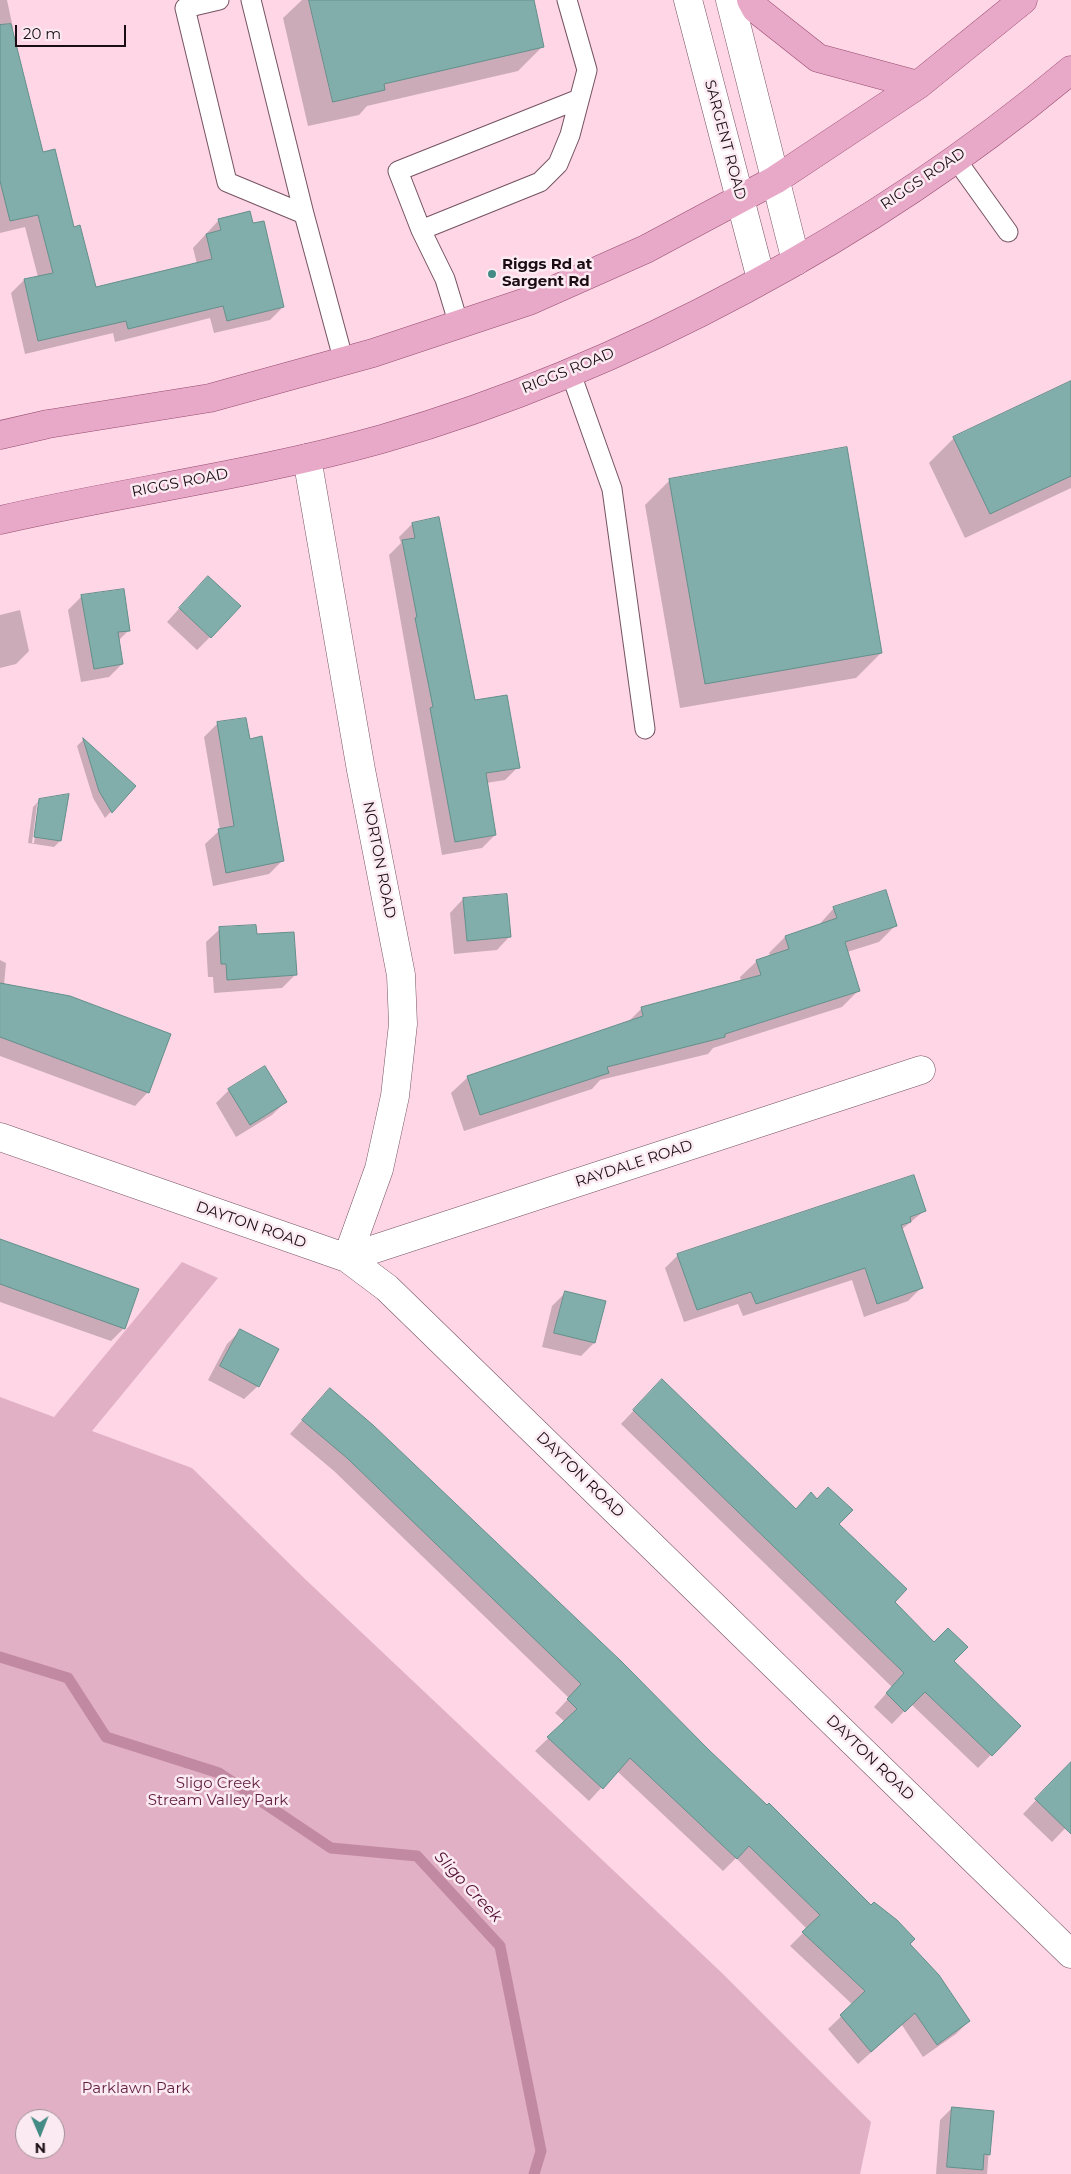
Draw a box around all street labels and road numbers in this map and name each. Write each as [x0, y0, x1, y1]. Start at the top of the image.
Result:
street label: SARGENT ROAD [700, 78, 750, 202]
street label: RIGGS ROAD [877, 144, 969, 214]
street label: RIGGS ROAD [519, 344, 617, 398]
street label: RIGGS ROAD [130, 465, 230, 501]
street label: NORTON ROAD [359, 800, 399, 920]
street label: RAYDALE ROAD [573, 1137, 695, 1191]
street label: DAYTON ROAD [194, 1198, 308, 1252]
street label: DAYTON ROAD [532, 1428, 628, 1522]
street label: DAYTON ROAD [822, 1711, 918, 1805]

